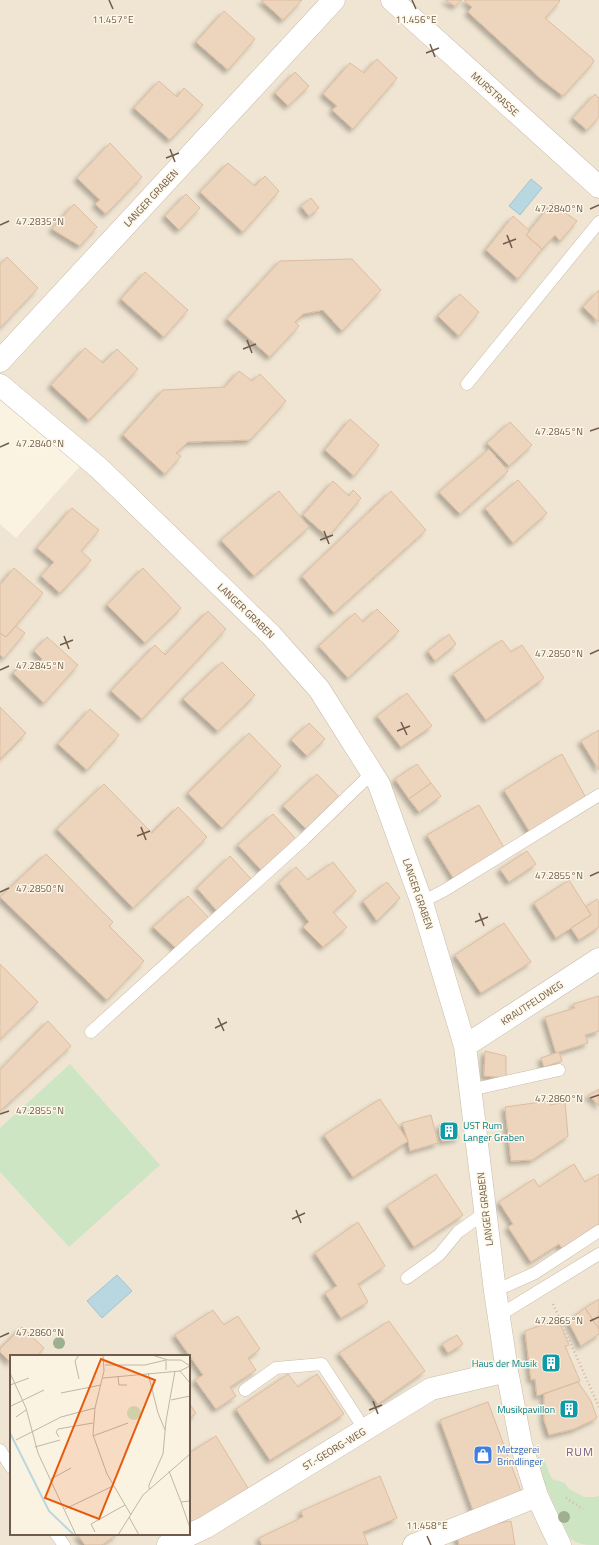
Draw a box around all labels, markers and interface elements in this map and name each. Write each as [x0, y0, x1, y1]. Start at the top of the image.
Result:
text: 11.457°E [92, 12, 134, 27]
text: 11.456°E [395, 12, 437, 27]
street label: MURSTRASSE [468, 68, 523, 120]
street label: LANGER GRABEN [120, 166, 182, 230]
text: 47.2840°N [535, 201, 583, 216]
text: 47.2835°N [16, 214, 64, 229]
text: 47.2845°N [535, 424, 583, 439]
text: 47.2840°N [16, 436, 64, 451]
street label: LANGER GRABEN [214, 580, 278, 642]
text: 47.2850°N [535, 646, 583, 661]
text: 47.2845°N [16, 658, 64, 673]
street label: LANGER GRABEN [399, 856, 437, 932]
text: 47.2855°N [535, 868, 583, 883]
text: 47.2850°N [16, 881, 64, 896]
street label: KRAUTFELDWEG [498, 977, 566, 1029]
text: 47.2860°N [535, 1091, 583, 1106]
text: 47.2855°N [16, 1103, 64, 1118]
place label: UST Rum Langer Graben [463, 1118, 524, 1145]
building icon: UST Rum Langer Graben [438, 1120, 460, 1142]
street label: LANGER GRABEN [473, 1171, 497, 1247]
text: 47.2865°N [535, 1313, 583, 1328]
text: 47.2860°N [16, 1325, 64, 1340]
building icon: Haus der Musik [540, 1352, 562, 1374]
inset map [10, 1355, 190, 1535]
place label: Haus der Musik [472, 1356, 537, 1371]
building icon: Musikpavillon [558, 1398, 580, 1420]
place label: Musikpavillon [497, 1402, 555, 1417]
street label: ST.-GEORG-WEG [300, 1424, 368, 1474]
place label: Metzgerei Brindlinger [497, 1442, 544, 1469]
district label: RUM [566, 1442, 594, 1461]
shop icon: Metzgerei Brindlinger [472, 1444, 494, 1466]
text: 11.458°E [406, 1518, 448, 1533]

